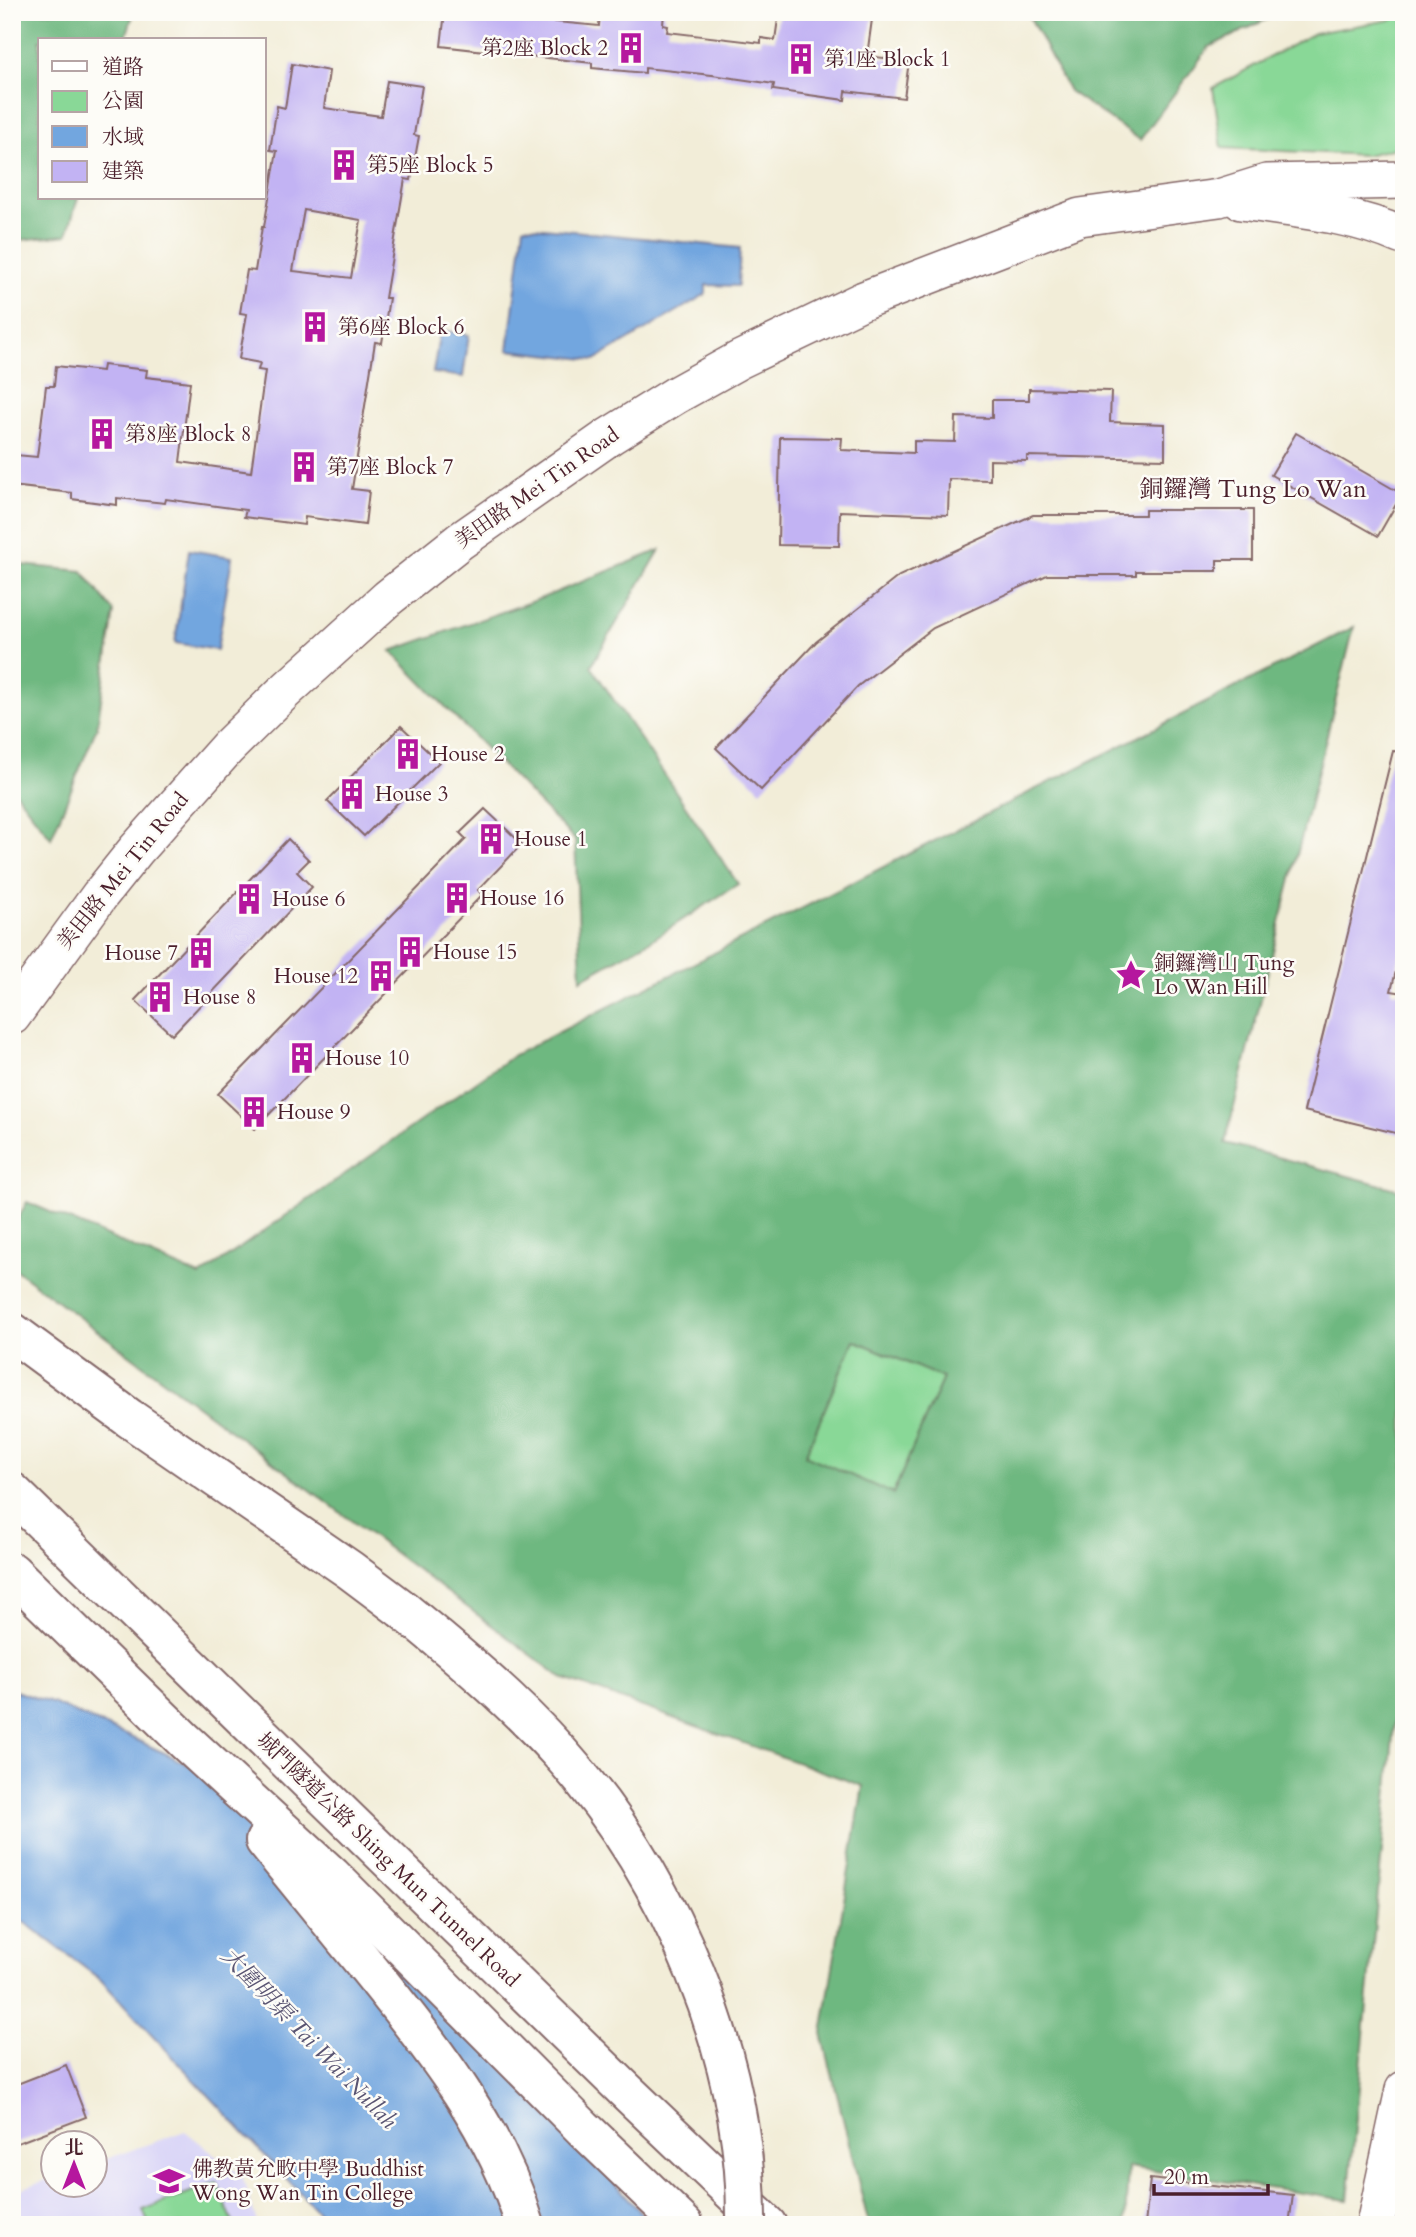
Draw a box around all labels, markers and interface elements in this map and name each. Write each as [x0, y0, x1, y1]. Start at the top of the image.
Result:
building icon: 第2座 Block 2 [614, 31, 648, 65]
place label: 第2座 Block 2 [481, 34, 608, 63]
legend [38, 38, 266, 200]
building icon: 第1座 Block 1 [784, 42, 818, 76]
place label: 第1座 Block 1 [824, 45, 951, 74]
text: 道路 [102, 53, 144, 82]
text: 公園 [102, 87, 144, 116]
text: 水域 [102, 123, 144, 152]
building icon: 第5座 Block 5 [327, 148, 361, 182]
place label: 第5座 Block 5 [367, 151, 494, 180]
text: 建築 [102, 157, 144, 186]
building icon: 第6座 Block 6 [298, 310, 332, 344]
place label: 第6座 Block 6 [338, 313, 465, 342]
building icon: 第8座 Block 8 [85, 417, 119, 451]
place label: 第8座 Block 8 [125, 420, 252, 449]
street label: 美田路 Mei Tin Road [449, 420, 625, 556]
building icon: 第7座 Block 7 [287, 450, 321, 484]
place label: 第7座 Block 7 [327, 453, 454, 482]
district label: 銅鑼灣 Tung Lo Wan [1139, 473, 1367, 506]
building icon: House 2 [391, 737, 425, 771]
place label: House 2 [431, 740, 505, 769]
building icon: House 3 [335, 777, 369, 811]
place label: House 3 [375, 780, 448, 809]
street label: 美田路 Mei Tin Road [51, 786, 195, 956]
building icon: House 1 [474, 822, 508, 856]
place label: House 1 [514, 825, 587, 854]
building icon: House 16 [440, 881, 474, 915]
building icon: House 6 [232, 882, 266, 916]
place label: House 16 [480, 884, 564, 913]
place label: House 6 [272, 885, 345, 914]
building icon: House 15 [393, 935, 427, 969]
building icon: House 7 [184, 936, 218, 970]
place label: House 15 [433, 938, 517, 967]
place label: House 7 [105, 939, 178, 968]
place label: 銅鑼灣山 Tung Lo Wan Hill [1154, 949, 1295, 1002]
place icon: 銅鑼灣山 Tung Lo Wan Hill [1114, 958, 1148, 992]
building icon: House 12 [364, 959, 398, 993]
place label: House 12 [274, 962, 358, 991]
building icon: House 8 [143, 980, 177, 1014]
place label: House 8 [183, 983, 256, 1012]
building icon: House 10 [285, 1041, 319, 1075]
place label: House 10 [325, 1044, 409, 1073]
building icon: House 9 [237, 1095, 271, 1129]
place label: House 9 [277, 1098, 351, 1127]
street label: 城門隧道公路 Shing Mun Tunnel Road [250, 1726, 526, 1994]
water label: 大圍明渠 Tai Wai Nullah [214, 1940, 404, 2136]
north arrow [38, 2128, 108, 2198]
text: 北 [64, 2135, 84, 2161]
scale bar [1154, 2153, 1267, 2197]
place label: 佛教黃允畋中學 Buddhist Wong Wan Tin College [191, 2155, 424, 2208]
text: 20 m [1164, 2163, 1209, 2192]
school or university icon: 佛教黃允畋中學 Buddhist Wong Wan Tin College [152, 2164, 186, 2198]

